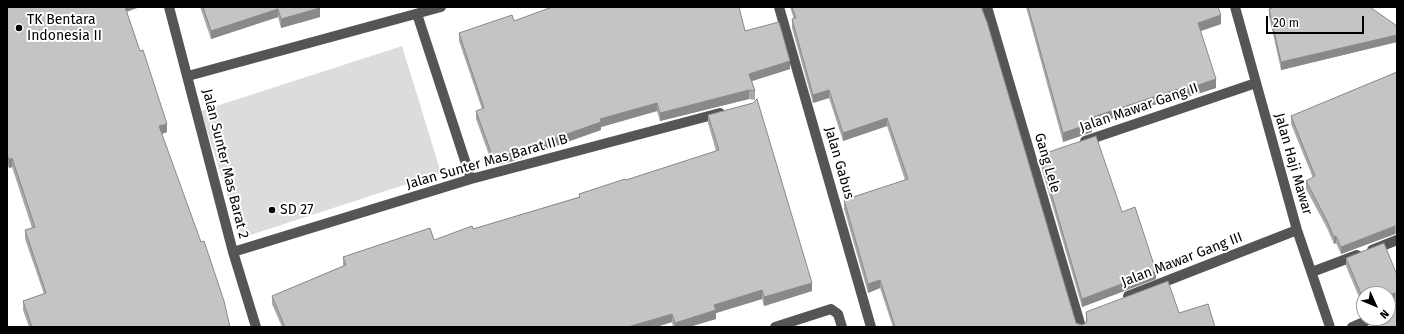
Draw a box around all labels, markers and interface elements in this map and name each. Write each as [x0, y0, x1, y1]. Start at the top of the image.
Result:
scale bar [1268, 8, 1366, 34]
place label: TK Bentara Indonesia II [27, 12, 102, 44]
text: 20 m [1273, 16, 1299, 30]
marker: TK Bentara Indonesia II [14, 23, 24, 33]
street label: Jalan Mawar Gang II [1078, 80, 1200, 136]
street label: Jalan Sunter Mas Barat 2 [198, 87, 252, 241]
street label: Jalan Haji Mawar [1270, 111, 1316, 217]
street label: Jalan Gabus [821, 125, 857, 201]
street label: Jalan Sunter Mas Barat II B [404, 131, 570, 193]
street label: Gang Lele [1030, 131, 1064, 195]
place label: SD 27 [280, 202, 313, 218]
marker: SD 27 [267, 205, 277, 215]
street label: Jalan Mawar Gang III [1119, 229, 1245, 291]
north arrow [1356, 286, 1396, 326]
text: N [1377, 307, 1391, 321]

